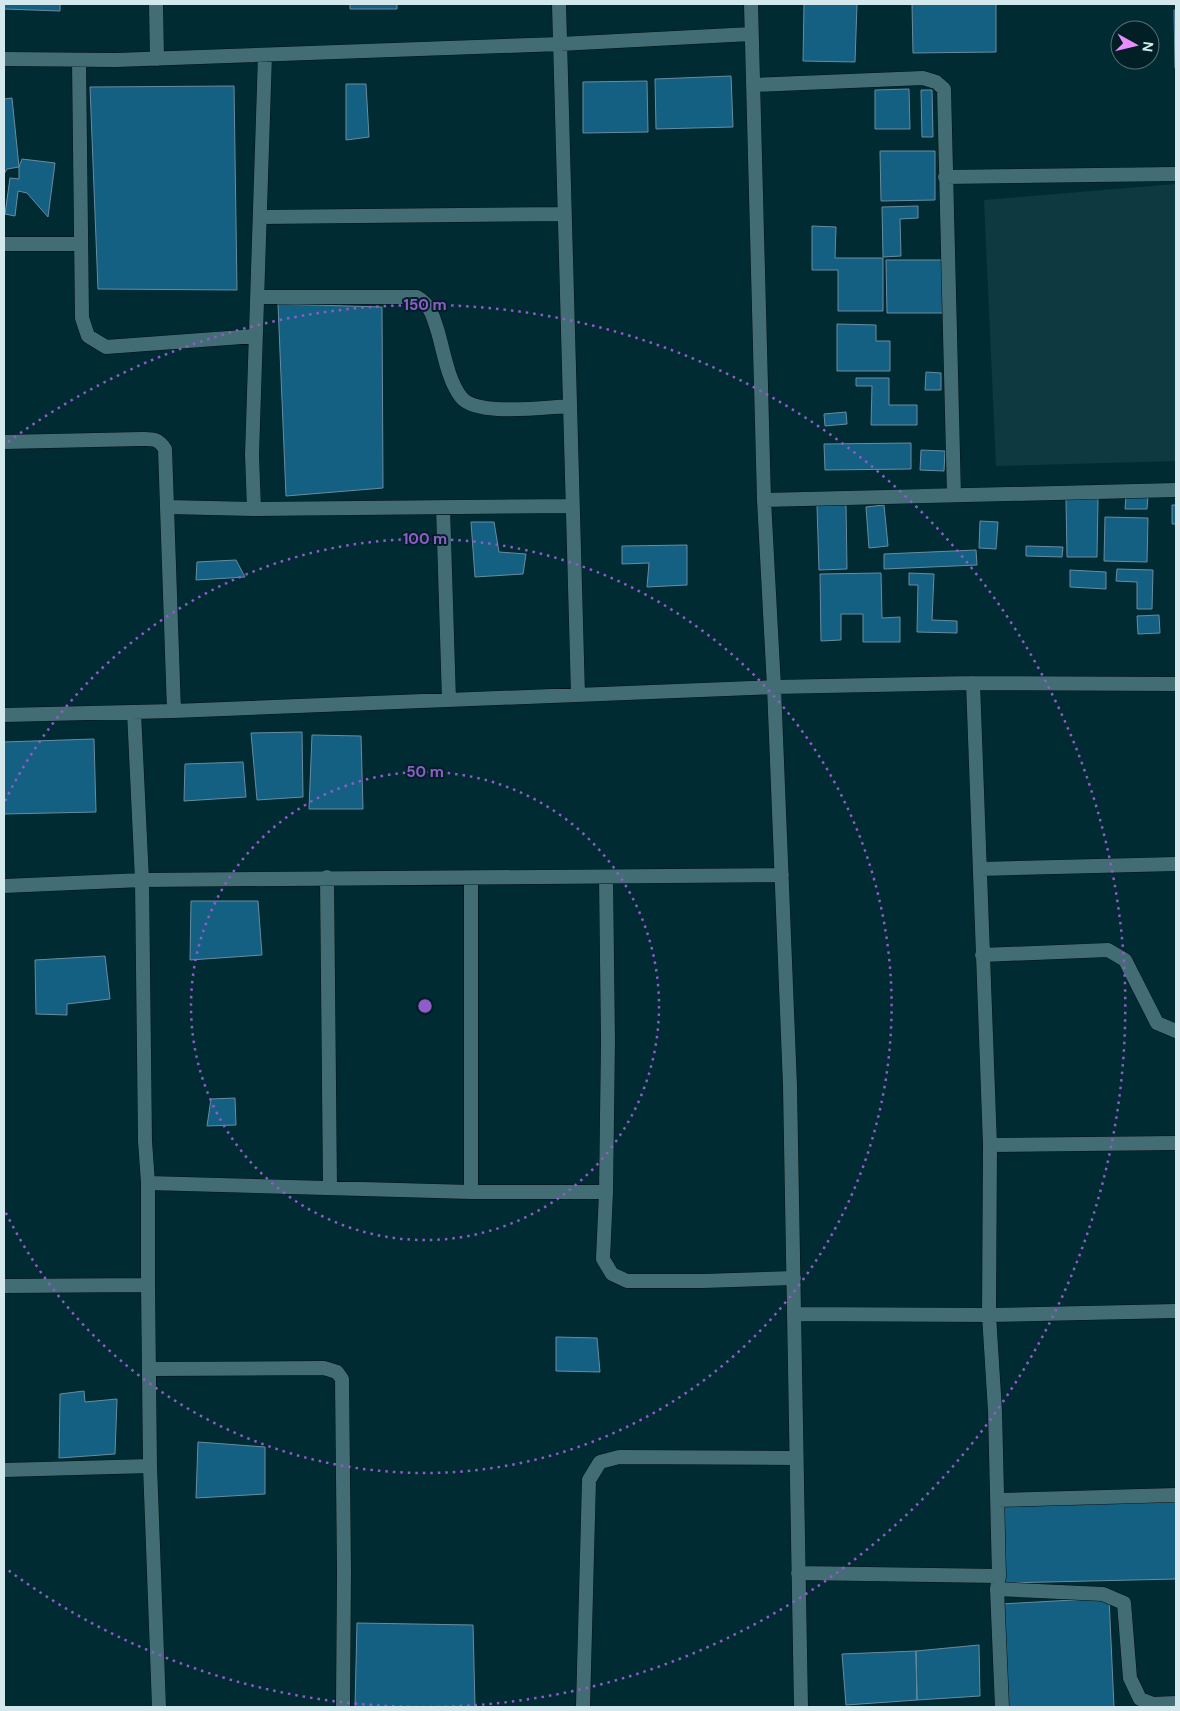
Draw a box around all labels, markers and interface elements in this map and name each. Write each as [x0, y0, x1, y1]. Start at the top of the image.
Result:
north arrow [1110, 20, 1160, 70]
text: N [1138, 40, 1157, 53]
text: 150 m [404, 295, 447, 315]
text: 100 m [403, 529, 447, 549]
text: 50 m [406, 762, 444, 782]
centre of rings [416, 997, 434, 1015]

